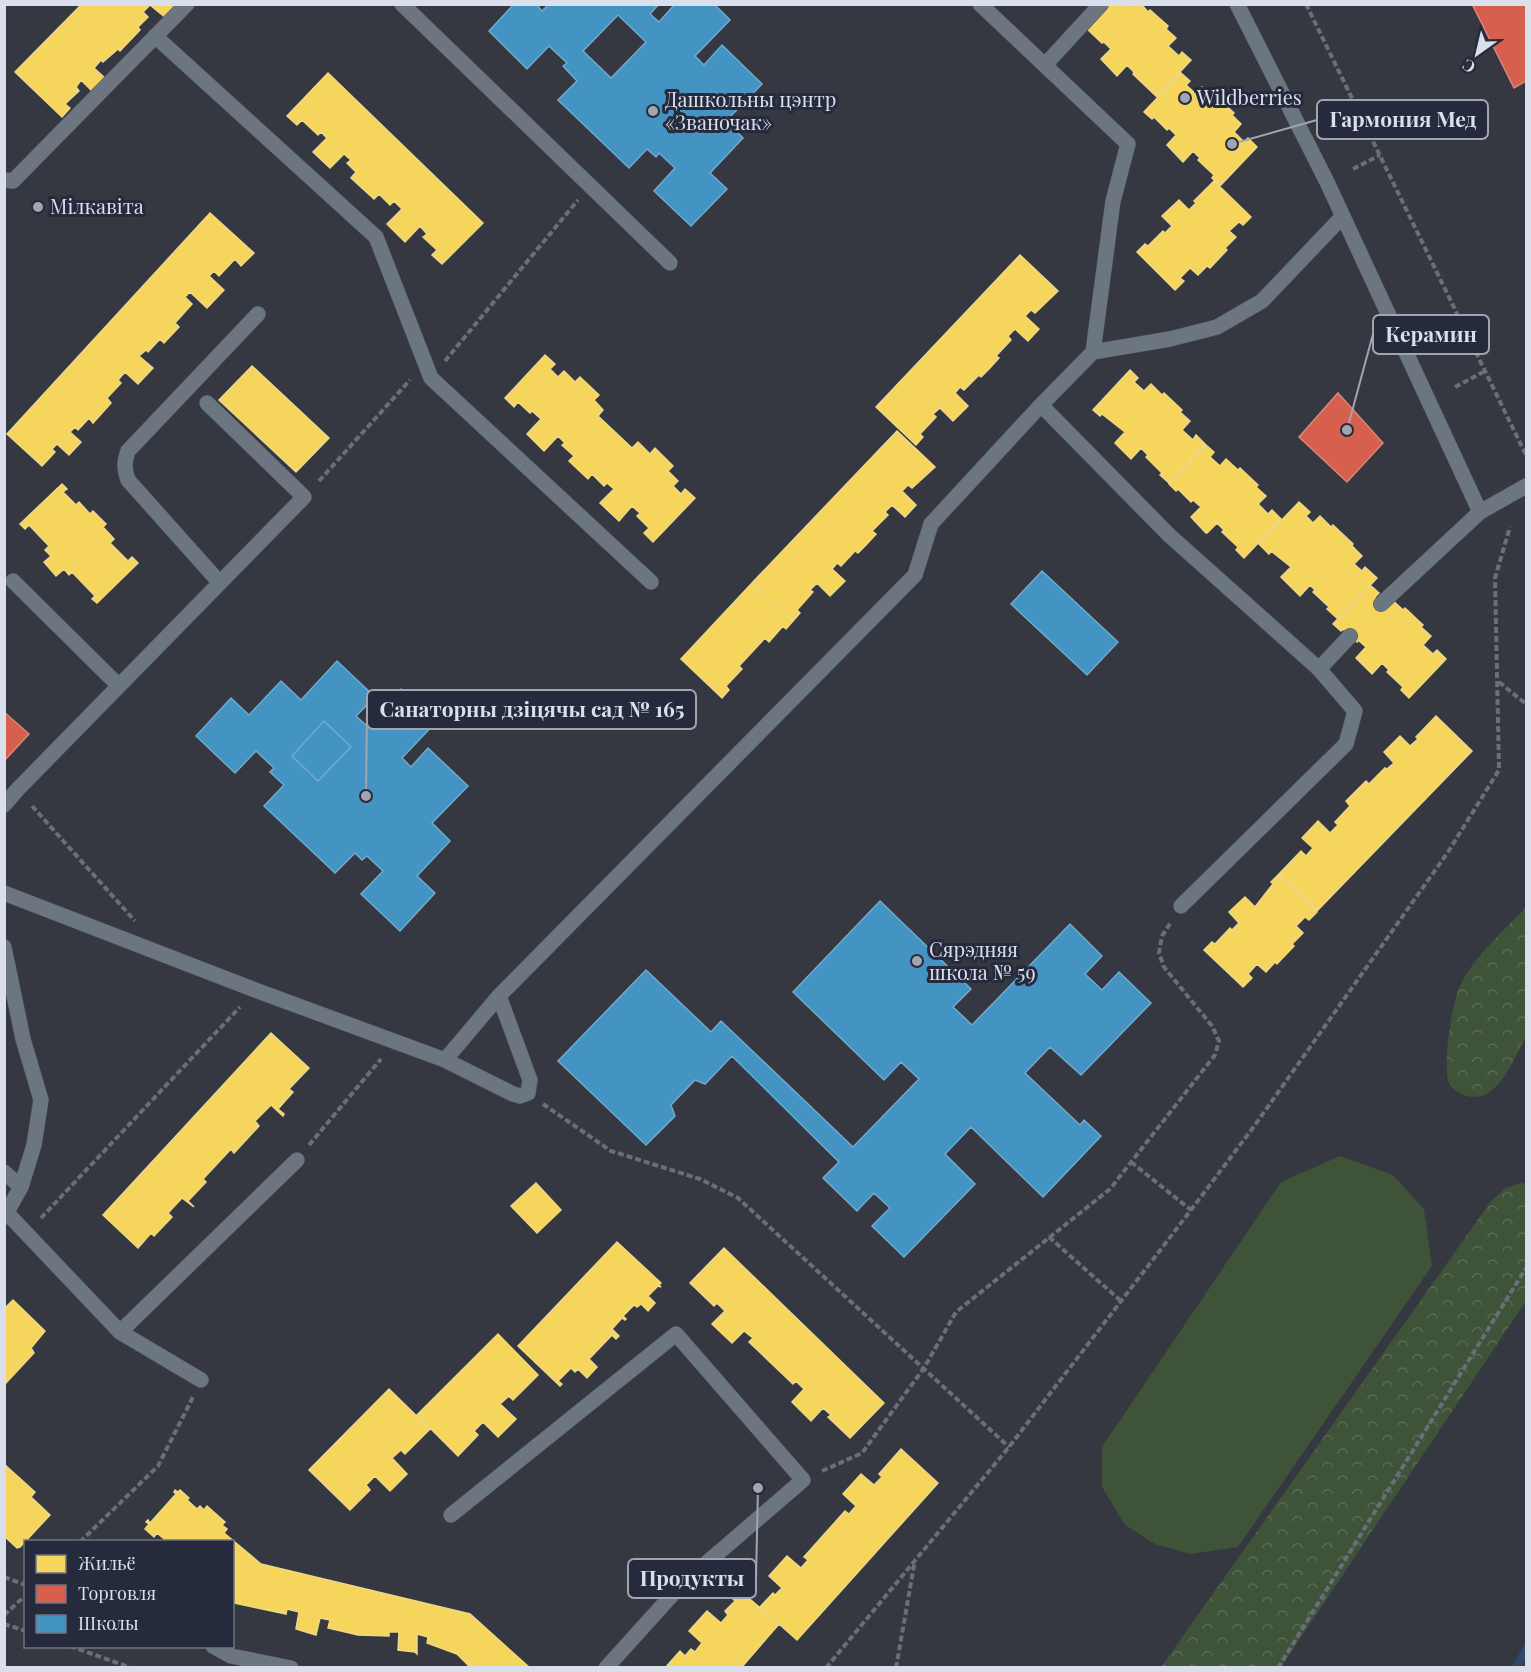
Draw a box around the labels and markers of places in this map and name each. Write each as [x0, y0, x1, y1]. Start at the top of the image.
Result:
place label: Wildberries [1196, 83, 1302, 110]
place label: Дашкольны цэнтр «Званочак» [665, 85, 836, 135]
marker: Wildberries [1178, 91, 1192, 105]
callout: Гармония Мед [1317, 100, 1488, 139]
marker: Дашкольны цэнтр «Званочак» [646, 104, 660, 118]
place label: Мілкавіта [50, 192, 144, 219]
marker: Мілкавіта [31, 200, 45, 214]
callout: Керамин [1373, 315, 1489, 354]
callout: Санаторны дзіцячы сад № 165 [367, 690, 696, 729]
place label: Сярэдняя школа № 59 [929, 935, 1036, 985]
marker: Сярэдняя школа № 59 [910, 954, 924, 968]
callout: Продукты [628, 1559, 756, 1598]

